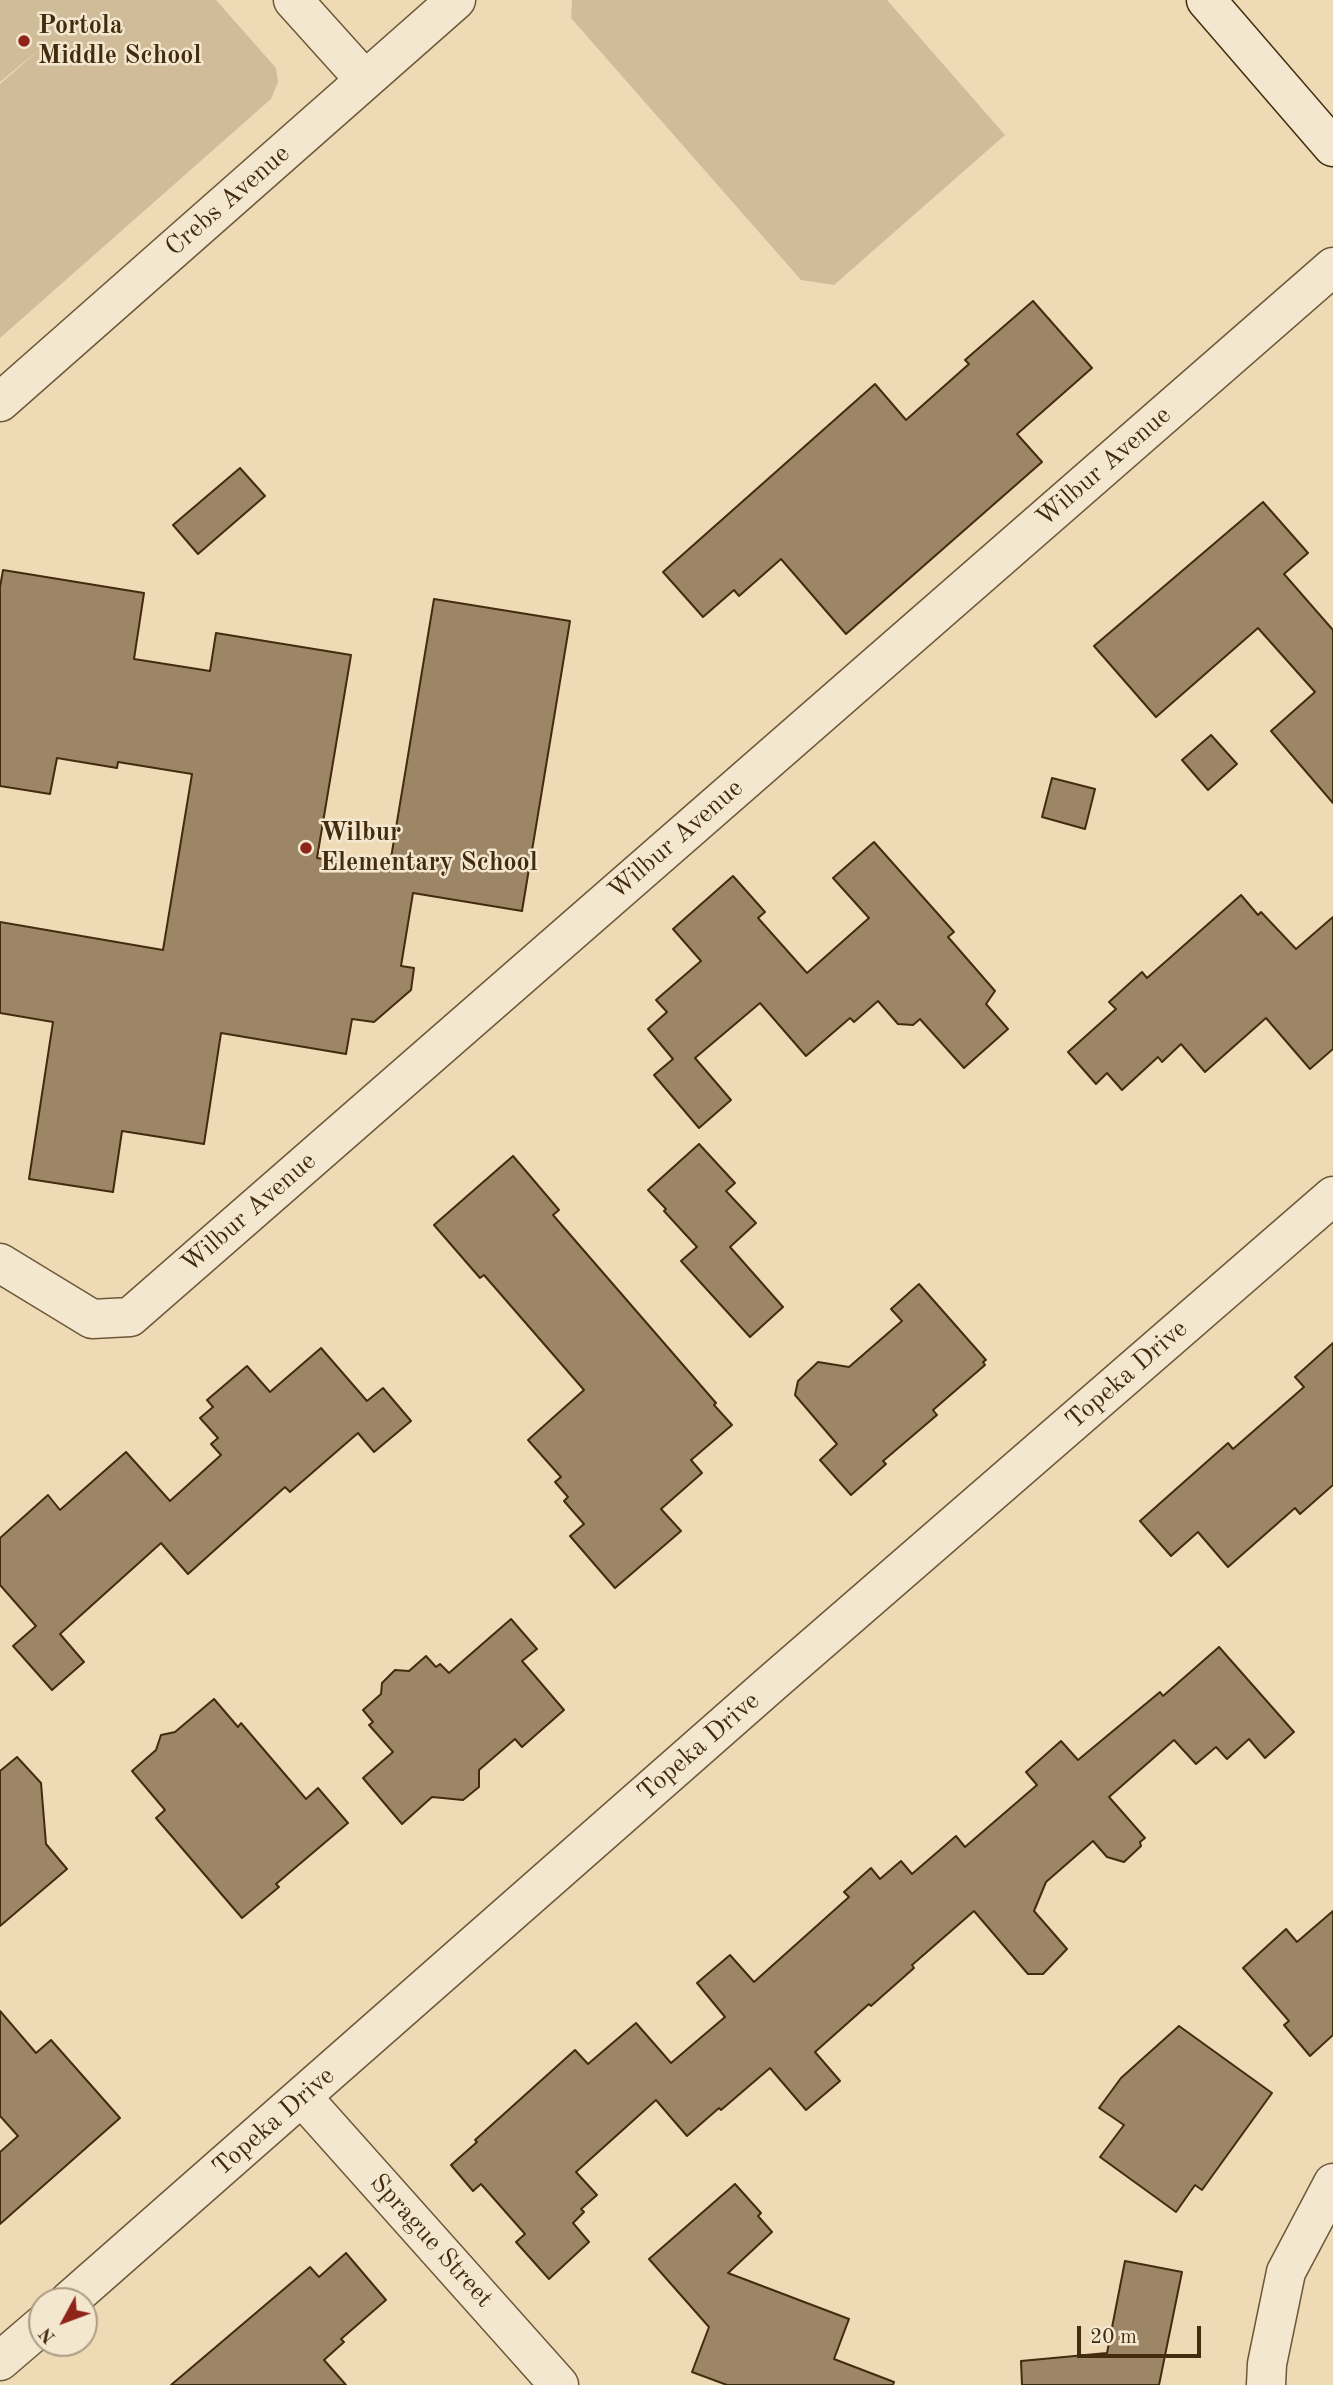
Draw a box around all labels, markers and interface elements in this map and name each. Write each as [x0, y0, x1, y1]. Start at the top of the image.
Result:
place label: Portola Middle School [38, 10, 201, 72]
marker: Portola Middle School [16, 33, 32, 49]
street label: Crebs Avenue [159, 139, 297, 263]
street label: Wilbur Avenue [1030, 400, 1178, 534]
street label: Wilbur Avenue [602, 773, 750, 907]
place label: Wilbur Elementary School [320, 817, 538, 878]
marker: Wilbur Elementary School [298, 840, 314, 856]
street label: Wilbur Avenue [175, 1146, 323, 1280]
street label: Topeka Drive [1060, 1314, 1194, 1436]
street label: Topeka Drive [632, 1686, 766, 1808]
street label: Topeka Drive [207, 2061, 341, 2183]
street label: Sprague Street [363, 2168, 499, 2314]
north arrow [28, 2287, 98, 2357]
scale bar [1081, 2312, 1205, 2356]
text: N [36, 2323, 60, 2347]
text: 20 m [1090, 2327, 1137, 2348]

